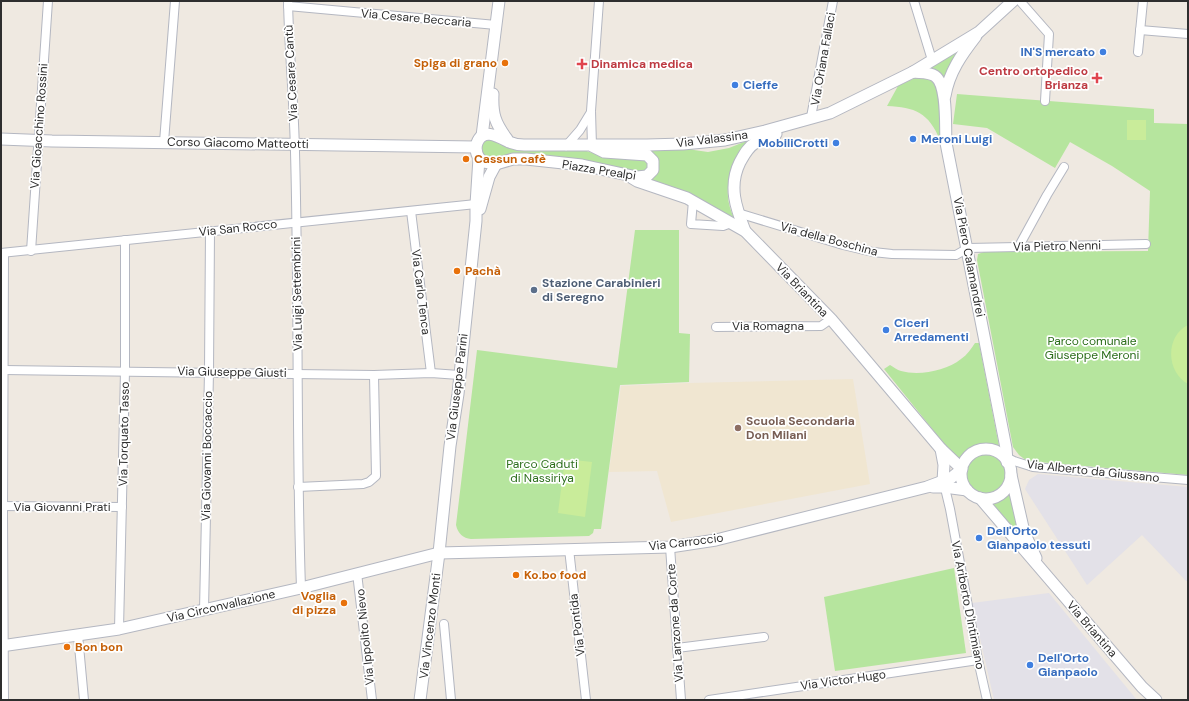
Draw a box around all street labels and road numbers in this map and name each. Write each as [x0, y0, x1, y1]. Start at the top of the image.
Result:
street label: Via Cesare Beccaria [360, 5, 472, 31]
street label: Via Oriana Fallaci [807, 11, 839, 107]
street label: Via Cesare Cantù [280, 24, 302, 122]
street label: Via Gioacchino Rossini [27, 63, 51, 189]
street label: Via Valassina [675, 127, 749, 151]
street label: Corso Giacomo Matteotti [167, 134, 309, 152]
street label: Piazza Prealpi [561, 156, 637, 184]
street label: Via Piero Calamandrei [950, 196, 988, 318]
street label: Via San Rocco [198, 216, 278, 240]
street label: Via della Boschina [778, 218, 880, 260]
street label: Via Luigi Settembrini [288, 237, 306, 351]
street label: Via Pietro Nenni [1013, 237, 1101, 255]
street label: Via Carlo Tenca [408, 248, 434, 336]
street label: Via Briantina [772, 259, 832, 321]
street label: Via Romagna [732, 318, 804, 334]
street label: Via Giuseppe Parini [442, 332, 472, 441]
street label: Via Giuseppe Giusti [177, 363, 287, 381]
street label: Via Torquato Tasso [115, 381, 133, 487]
street label: Via Giovanni Boccaccio [198, 391, 216, 521]
street label: Via Alberto da Giussano [1026, 456, 1160, 486]
street label: Via Giovanni Prati [13, 499, 111, 515]
street label: Via Carroccio [648, 529, 724, 555]
street label: Via Ariberto D'Intimiano [948, 539, 988, 671]
street label: Via Lanzone da Corte [663, 563, 687, 683]
street label: Via Vincenzo Monti [416, 572, 444, 680]
street label: Via Circonvallazione [165, 586, 277, 626]
street label: Via Ippolito Nievo [352, 588, 378, 686]
street label: Via Pontida [565, 593, 589, 657]
street label: Via Briantina [1063, 597, 1121, 661]
street label: Via Victor Hugo [799, 666, 887, 694]

